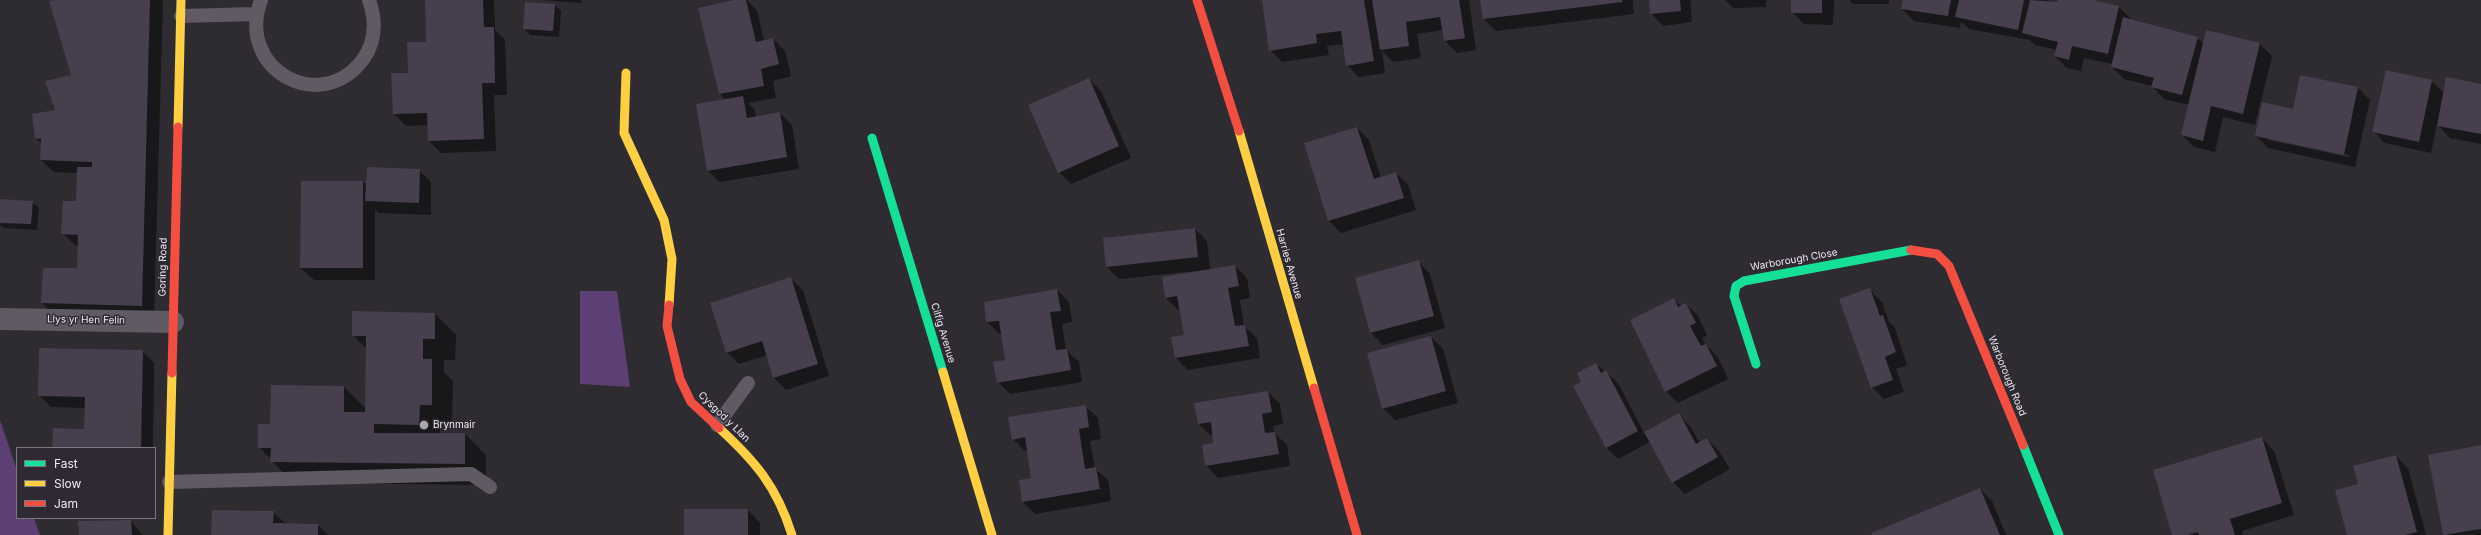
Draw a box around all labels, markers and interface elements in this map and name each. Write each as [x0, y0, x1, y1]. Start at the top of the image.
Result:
street label: Harries Avenue [1273, 228, 1305, 300]
street label: Goring Road [156, 238, 170, 296]
street label: Warborough Close [1750, 246, 1838, 274]
street label: Cilfig Avenue [928, 301, 958, 365]
street label: Llys yr Hen Felin [47, 313, 125, 327]
street label: Warborough Road [1985, 334, 2029, 418]
street label: Cysgod y Llan [696, 389, 752, 445]
marker: Brynmair [418, 419, 430, 431]
place label: Brynmair [433, 419, 476, 431]
legend [16, 447, 156, 519]
text: Fast [54, 456, 78, 471]
text: Slow [54, 476, 81, 491]
text: Jam [54, 496, 78, 511]

